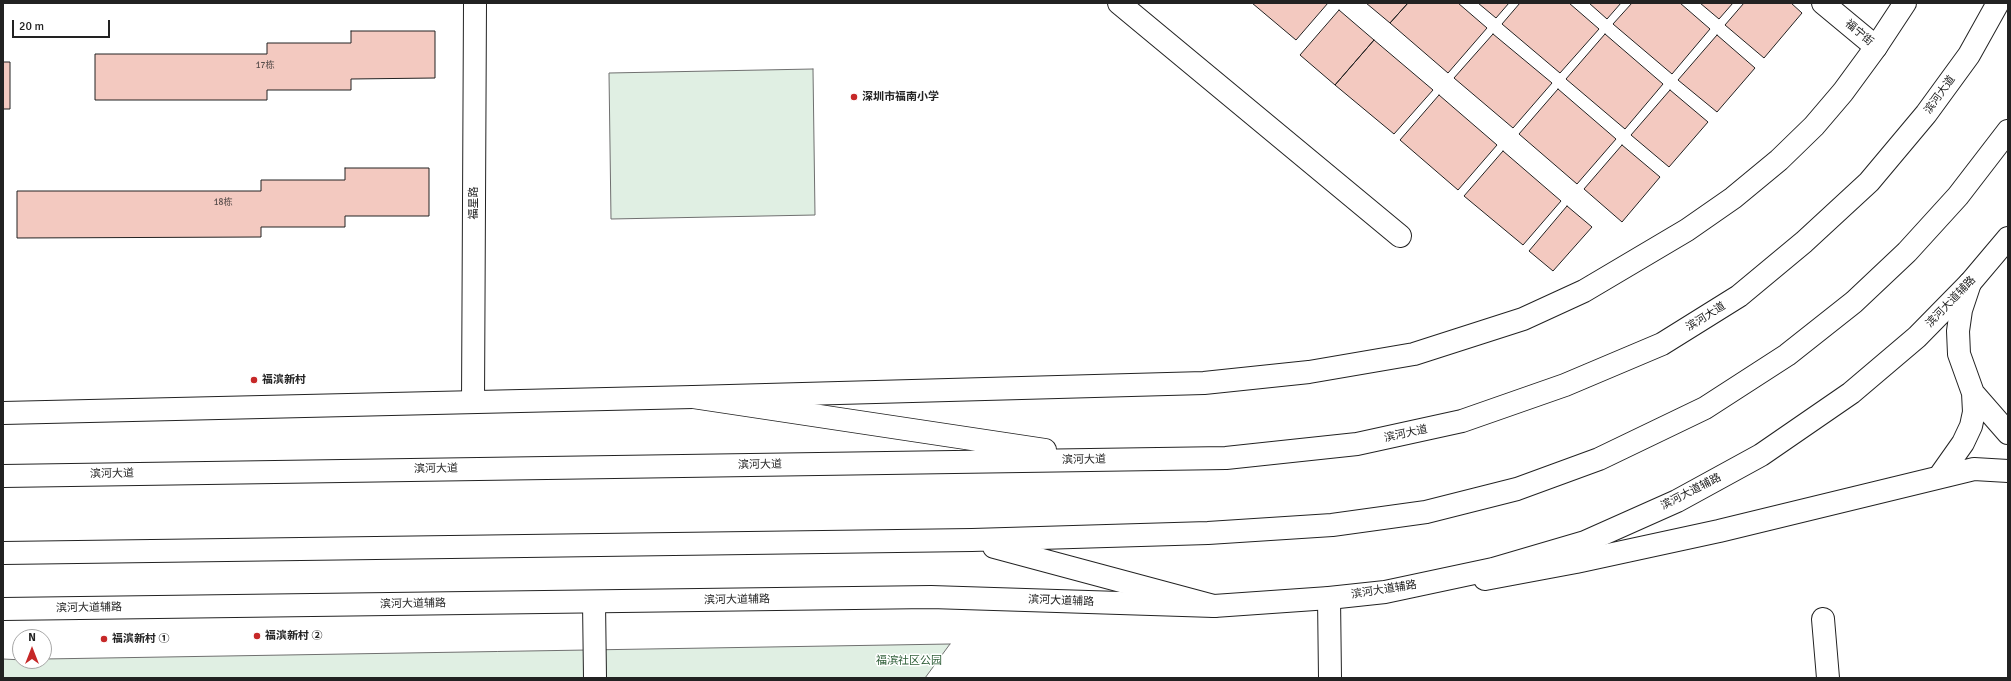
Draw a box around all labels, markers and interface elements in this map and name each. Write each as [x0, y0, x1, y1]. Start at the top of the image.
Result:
scale bar [14, 12, 112, 38]
street label: 福宁街 [1842, 17, 1876, 49]
text: 20 m [19, 19, 44, 34]
house number: 17栋 [256, 61, 274, 71]
street label: 滨河大道 [1922, 73, 1958, 117]
place label: 深圳市福南小学 [862, 90, 939, 104]
marker: 深圳市福南小学 [849, 92, 859, 102]
street label: 福星路 [467, 187, 481, 219]
house number: 18栋 [214, 198, 232, 208]
street label: 滨河大道辅路 [1923, 274, 1979, 330]
street label: 滨河大道 [1684, 300, 1728, 334]
place label: 福滨新村 [262, 373, 306, 387]
marker: 福滨新村 [249, 375, 259, 385]
street label: 滨河大道 [1383, 423, 1429, 445]
street label: 滨河大道 [1062, 453, 1106, 467]
street label: 滨河大道 [738, 458, 782, 472]
street label: 滨河大道 [414, 462, 458, 476]
street label: 滨河大道 [90, 467, 134, 481]
street label: 滨河大道辅路 [1659, 471, 1723, 513]
street label: 滨河大道辅路 [1350, 578, 1418, 602]
street label: 滨河大道辅路 [704, 593, 770, 607]
street label: 滨河大道辅路 [1028, 593, 1094, 609]
street label: 滨河大道辅路 [380, 597, 446, 611]
street label: 滨河大道辅路 [56, 601, 122, 615]
north arrow [12, 629, 52, 669]
place label: 福滨新村 ② [265, 629, 322, 643]
text: N [28, 631, 36, 644]
marker: 福滨新村 ② [252, 631, 262, 641]
place label: 福滨新村 ① [112, 632, 169, 646]
marker: 福滨新村 ① [99, 634, 109, 644]
park label: 福滨社区公园 [876, 654, 942, 668]

